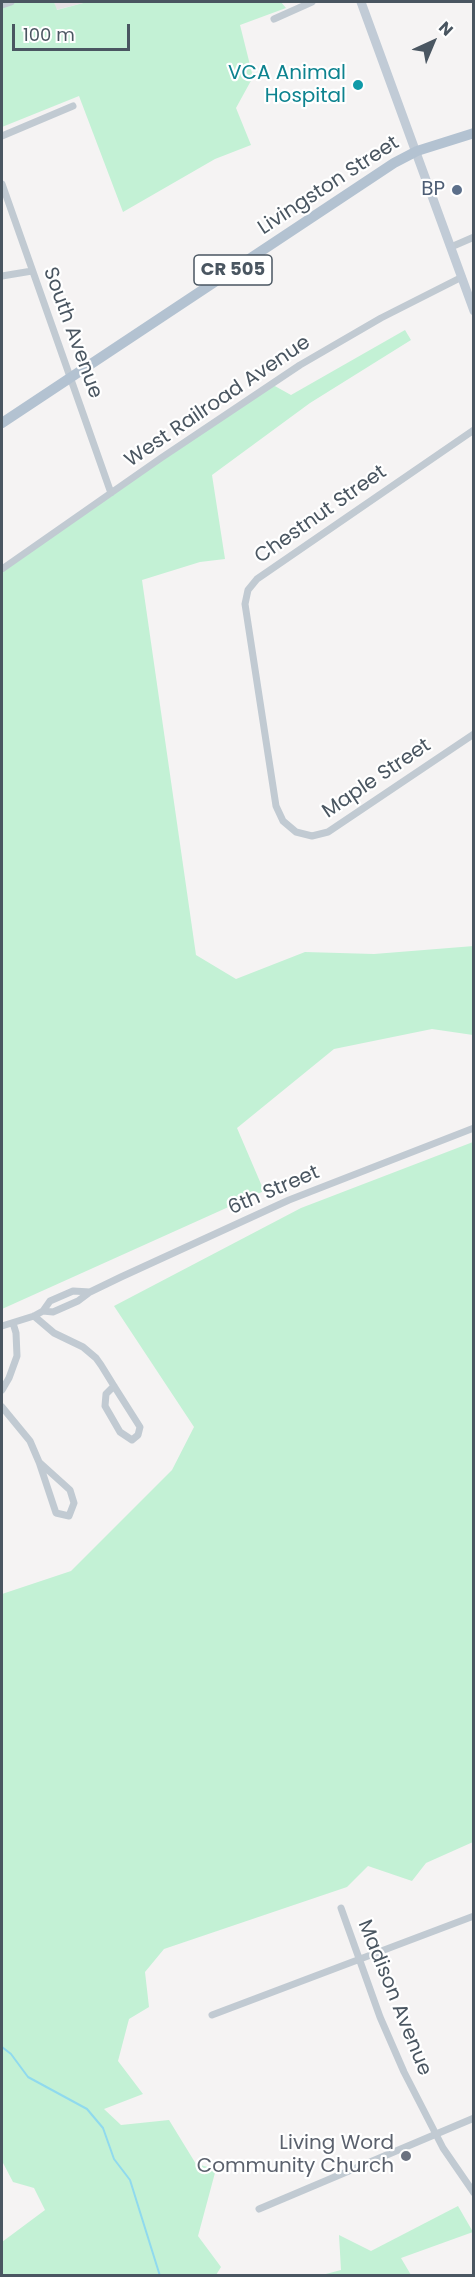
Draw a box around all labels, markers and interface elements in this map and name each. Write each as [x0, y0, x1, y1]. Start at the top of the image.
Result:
scale bar [15, 12, 134, 50]
north arrow [403, 12, 463, 72]
text: N [434, 16, 458, 41]
text: 100 m [23, 22, 75, 47]
place label: VCA Animal Hospital [228, 62, 346, 109]
marker: VCA Animal Hospital [351, 78, 365, 92]
street label: Livingston Street [254, 131, 404, 241]
place label: BP [421, 178, 445, 202]
marker: BP [450, 183, 464, 197]
road number: CR 505 [194, 255, 272, 285]
street label: South Avenue [37, 264, 107, 402]
street label: West Railroad Avenue [121, 331, 315, 473]
street label: Chestnut Street [251, 461, 391, 569]
street label: Maple Street [318, 734, 436, 824]
street label: 6th Street [225, 1161, 323, 1221]
street label: Madison Avenue [352, 1917, 436, 2079]
place label: Living Word Community Church [197, 2132, 394, 2179]
marker: Living Word Community Church [399, 2149, 413, 2163]

